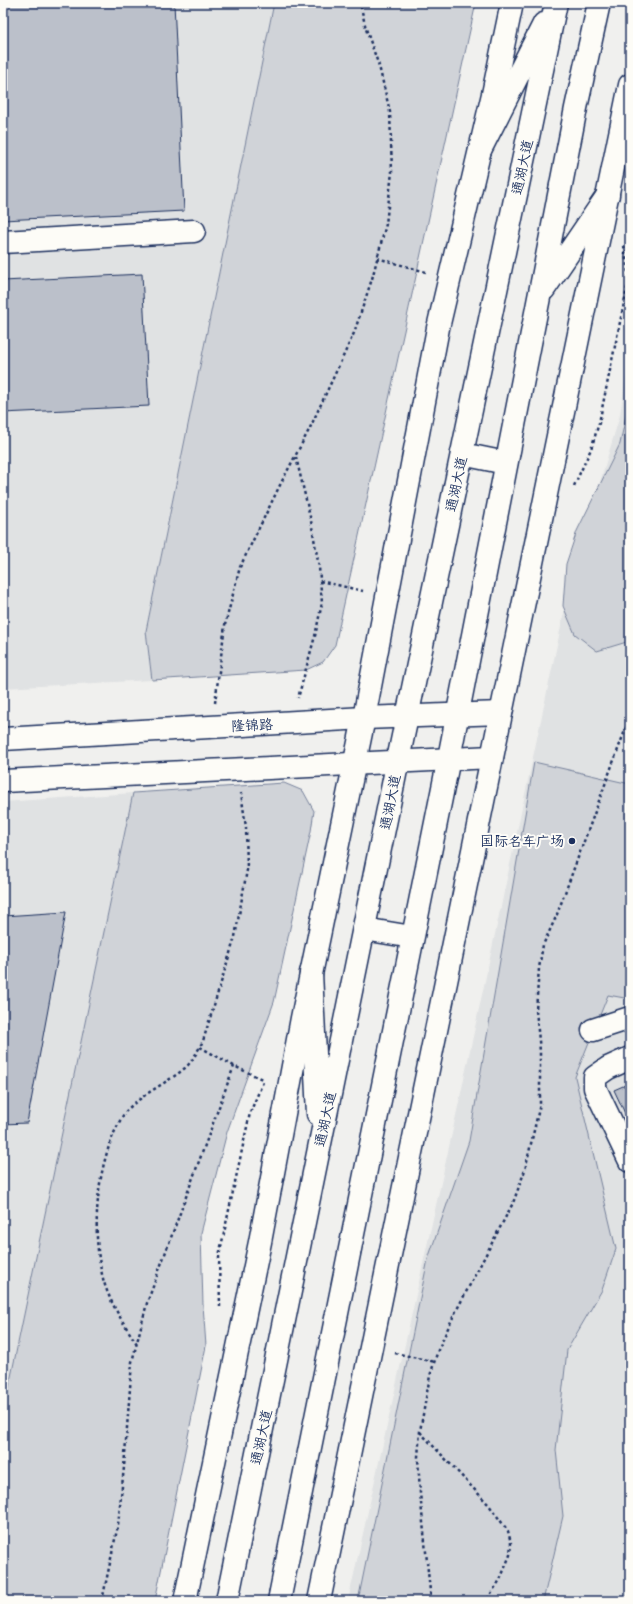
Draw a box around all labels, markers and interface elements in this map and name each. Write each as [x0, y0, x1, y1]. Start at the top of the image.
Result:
street label: 通湖大道 [506, 138, 537, 196]
street label: 通湖大道 [440, 455, 471, 513]
street label: 隆锦路 [231, 714, 273, 735]
street label: 通湖大道 [375, 773, 404, 831]
place label: 国际名车广场 [480, 831, 564, 850]
marker: 国际名车广场 [567, 836, 577, 846]
street label: 通湖大道 [309, 1090, 340, 1148]
street label: 通湖大道 [245, 1408, 276, 1466]

